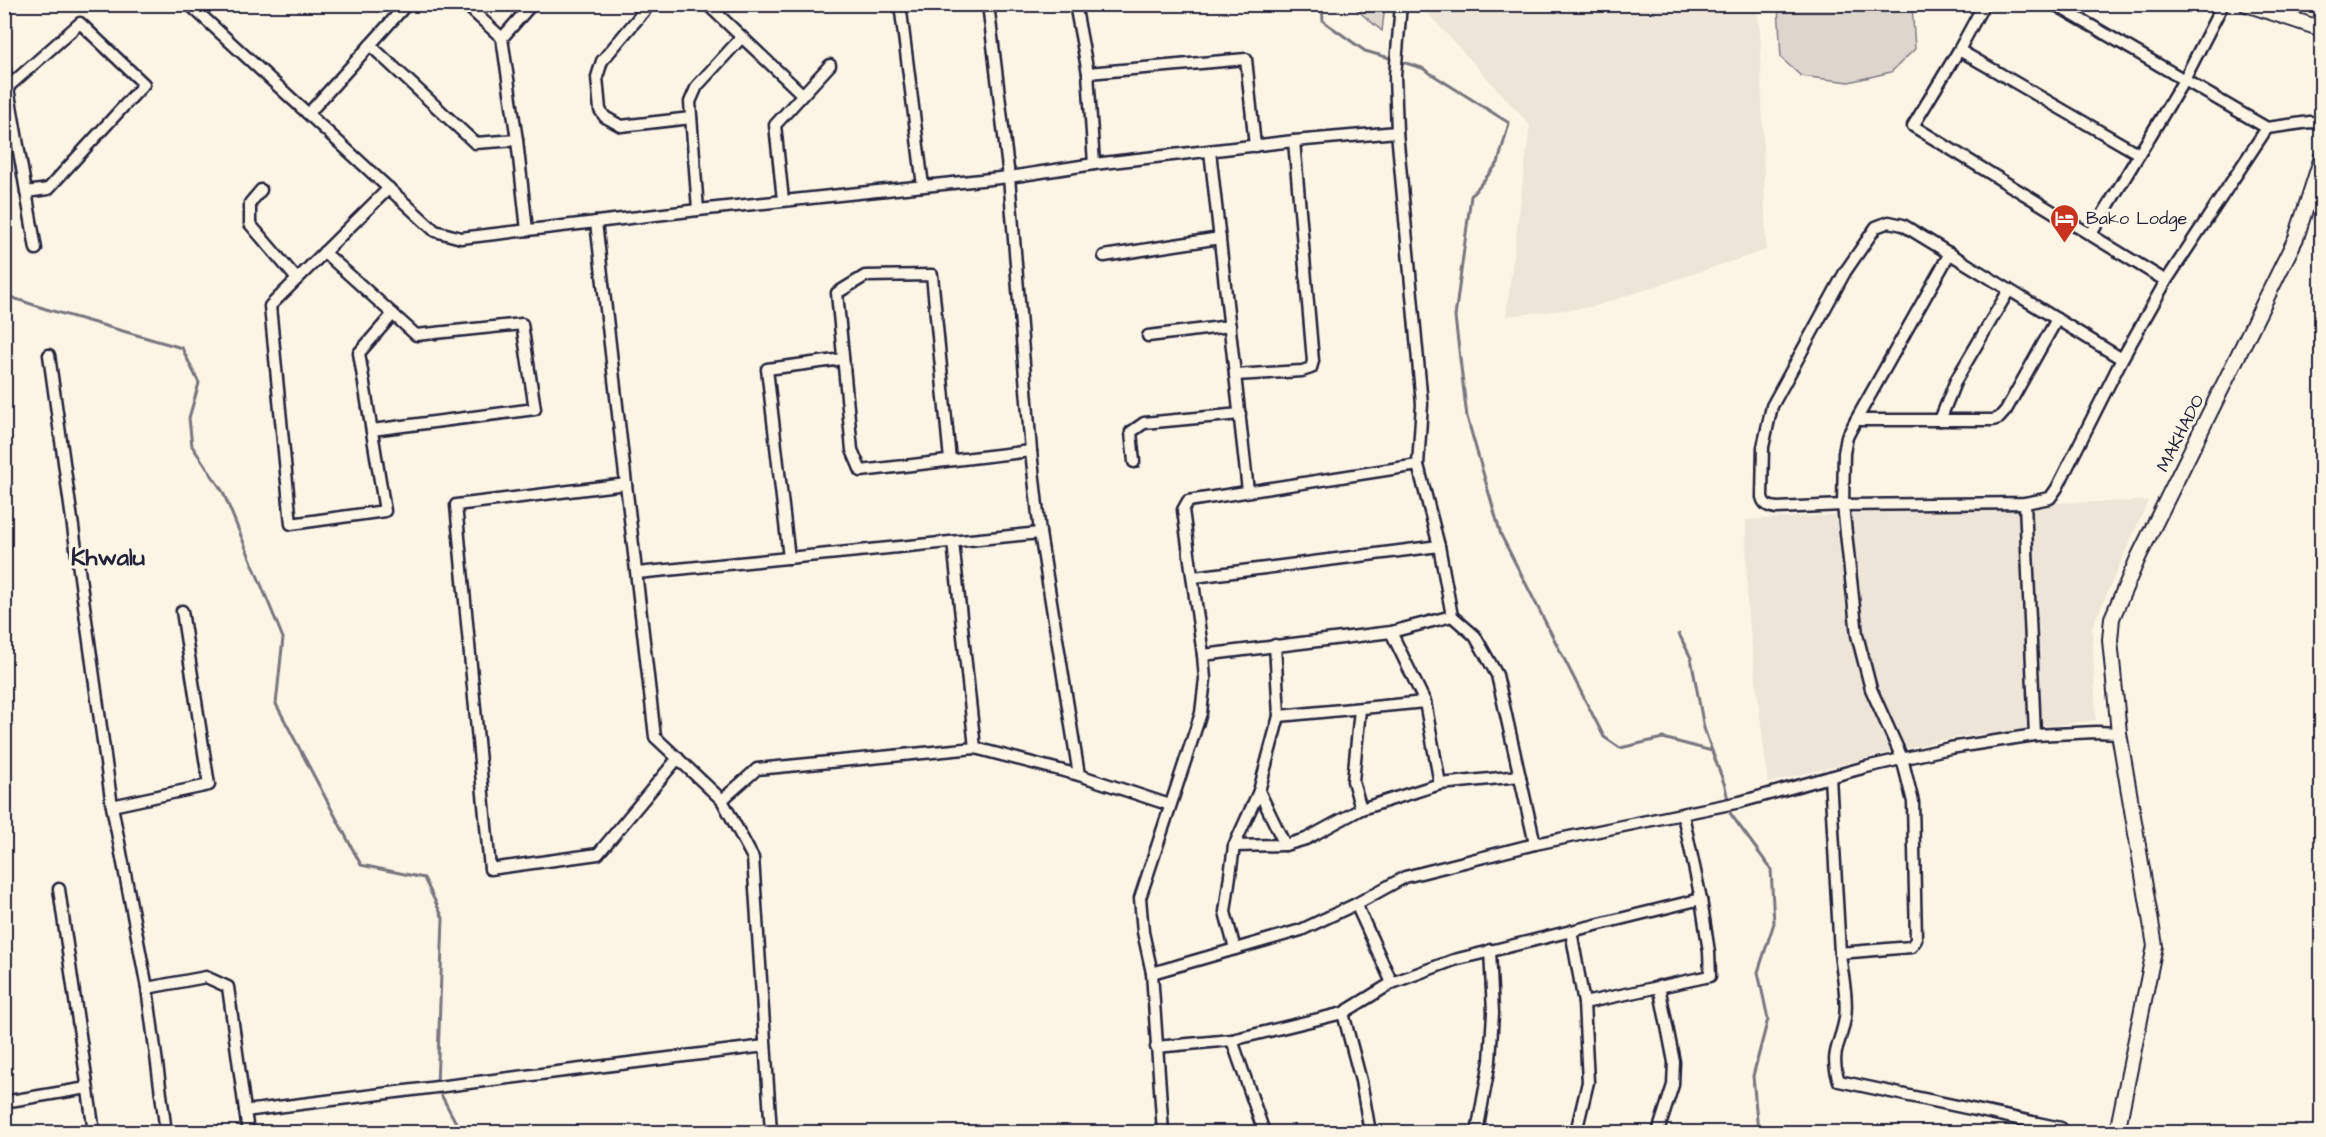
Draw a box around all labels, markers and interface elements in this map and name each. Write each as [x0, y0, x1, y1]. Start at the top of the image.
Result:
hotel icon: Bako Lodge [2049, 202, 2081, 244]
place label: Bako Lodge [2086, 206, 2187, 232]
street label: MAKHADO [2150, 390, 2211, 476]
district label: Khwalu [71, 541, 145, 575]

